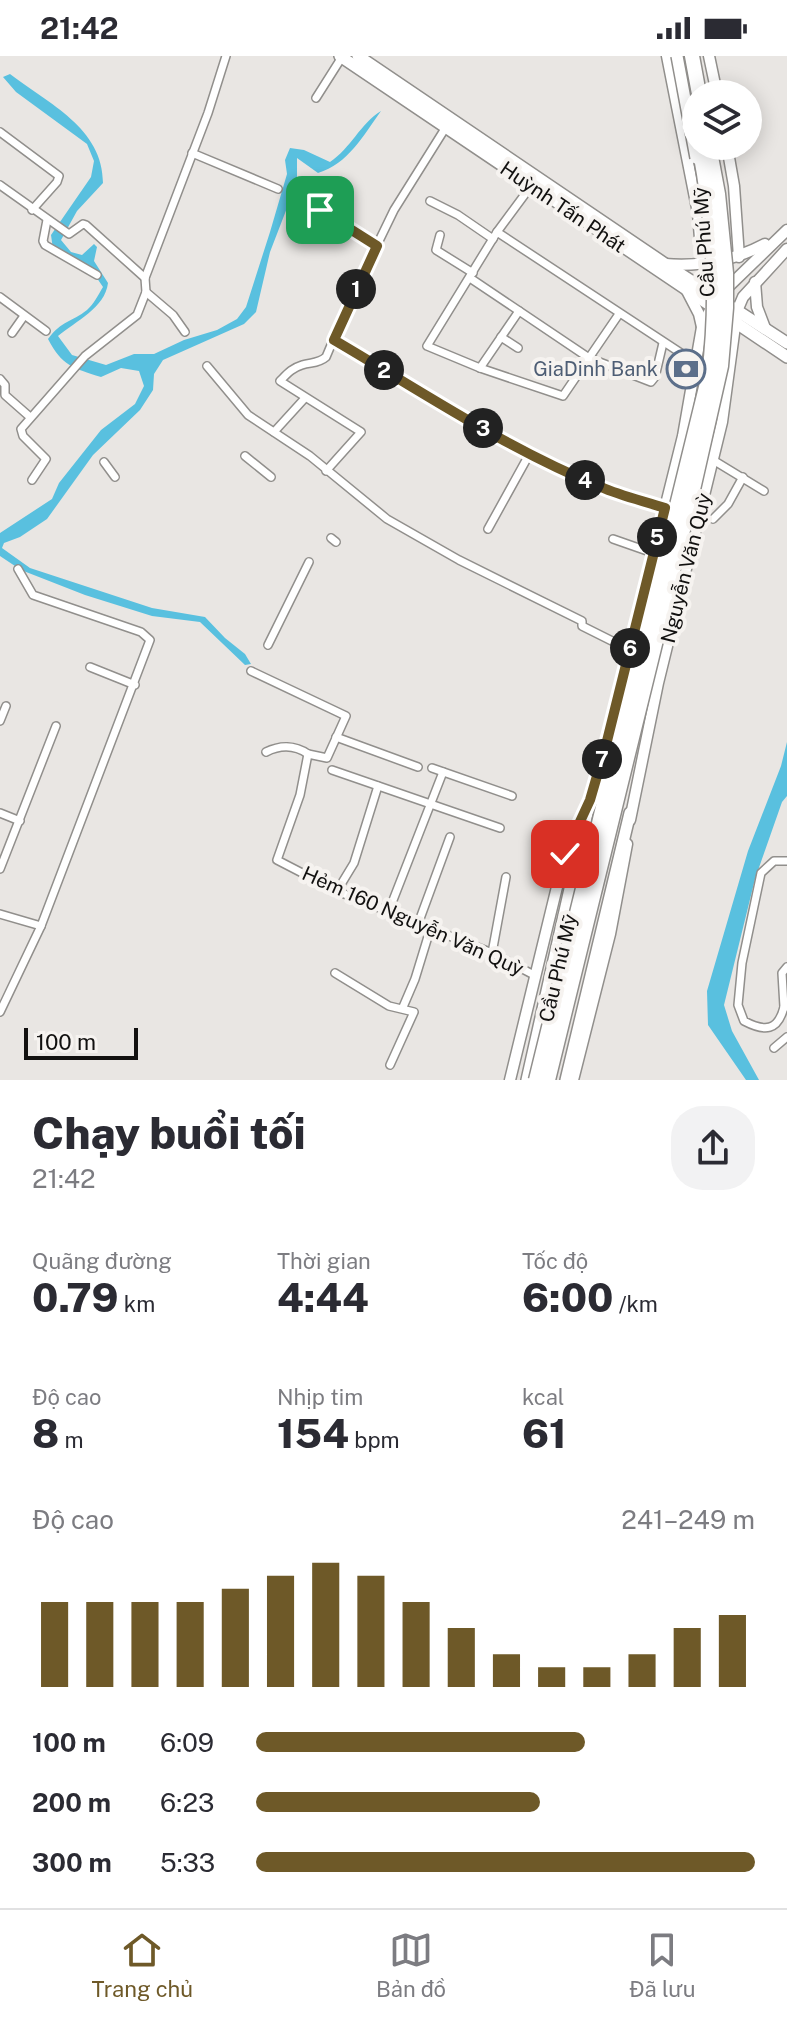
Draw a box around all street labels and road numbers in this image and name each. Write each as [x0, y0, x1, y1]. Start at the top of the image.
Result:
street label: Huỳnh Tấn Phát [496, 156, 630, 258]
street label: Cầu Phú Mỹ [688, 186, 720, 298]
street label: Nguyễn Văn Quỳ [656, 490, 716, 646]
street label: Hẻm 160 Nguyễn Văn Quỳ [298, 861, 528, 981]
street label: Cầu Phú Mỹ [534, 911, 582, 1024]

